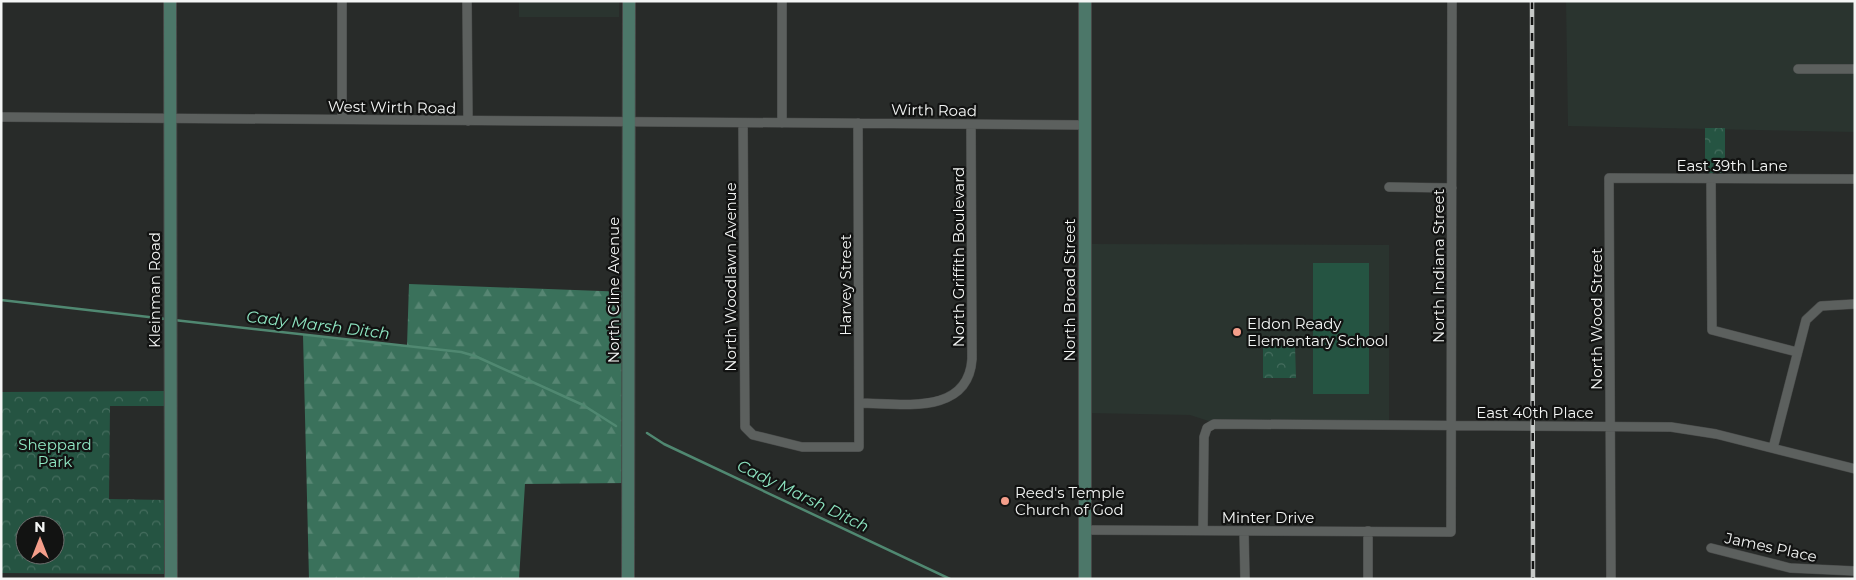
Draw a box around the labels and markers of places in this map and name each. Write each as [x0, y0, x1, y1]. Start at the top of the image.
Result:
place label: Eldon Ready Elementary School [1247, 314, 1388, 350]
marker: Eldon Ready Elementary School [1231, 326, 1243, 338]
place label: Reed's Temple Church of God [1015, 483, 1124, 519]
marker: Reed's Temple Church of God [999, 495, 1011, 507]

